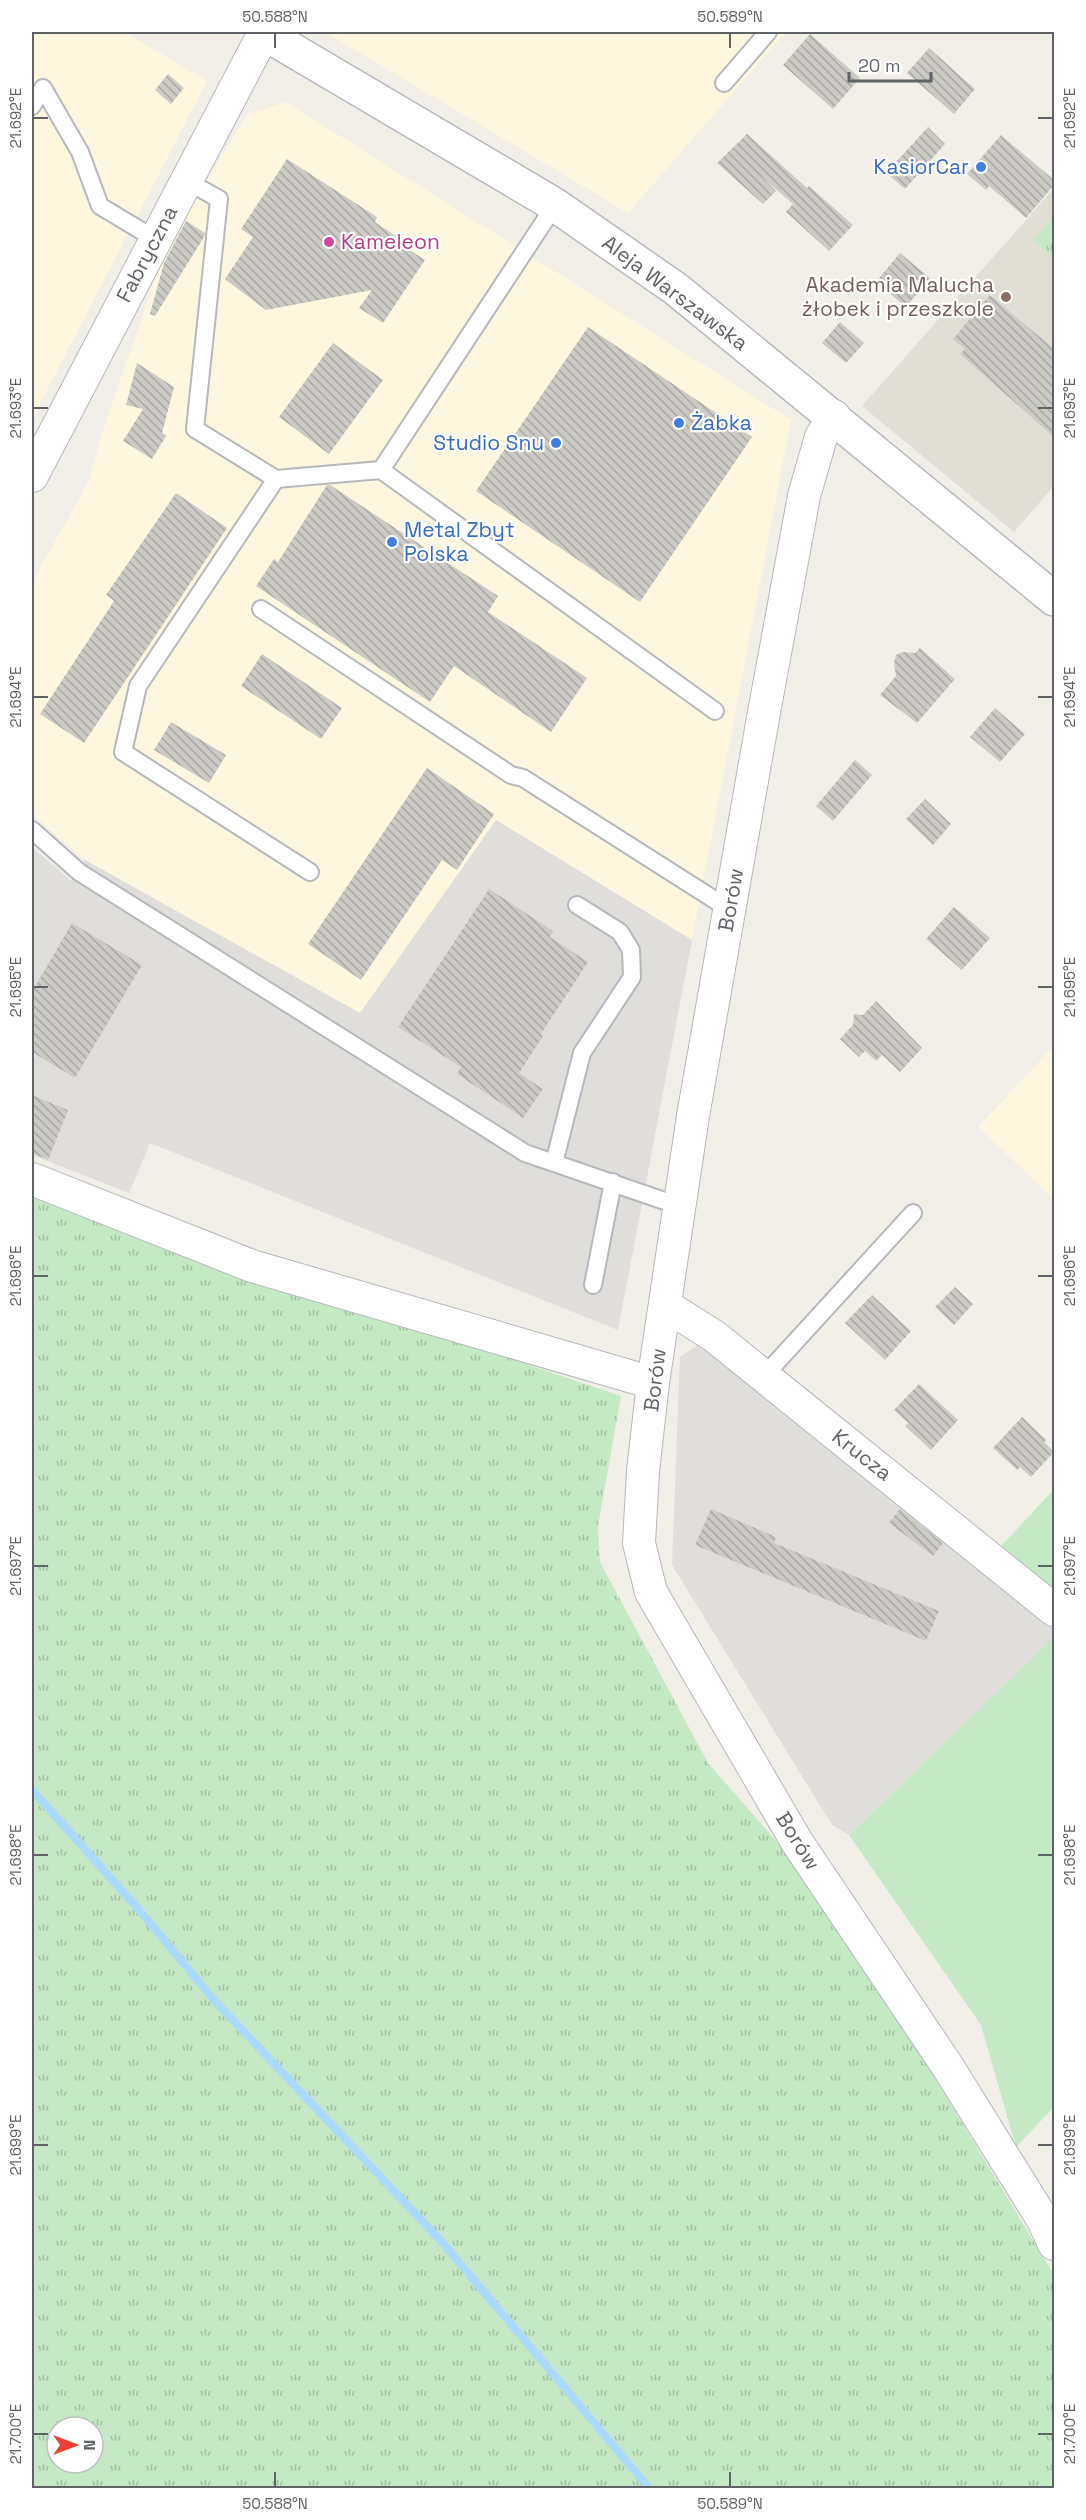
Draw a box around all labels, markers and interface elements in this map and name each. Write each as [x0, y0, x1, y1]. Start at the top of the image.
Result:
text: 50.588°N [242, 7, 308, 26]
text: 50.589°N [697, 7, 763, 26]
scale bar [849, 45, 932, 83]
text: 20 m [858, 54, 901, 77]
text: 21.692°E [6, 88, 25, 148]
text: 21.692°E [1060, 88, 1079, 148]
place label: KasiorCar [874, 153, 969, 180]
marker: KasiorCar [974, 160, 988, 174]
street label: Fabryczna [110, 201, 183, 307]
place label: Kameleon [341, 228, 440, 255]
street label: Aleja Warszawska [597, 229, 754, 356]
marker: Kameleon [322, 235, 336, 249]
place label: Akademia Malucha żłobek i przeszkole [802, 271, 994, 322]
marker: Akademia Malucha żłobek i przeszkole [999, 290, 1013, 304]
text: 21.693°E [6, 378, 25, 438]
text: 21.693°E [1060, 378, 1079, 438]
place label: Żabka [691, 409, 752, 436]
marker: Żabka [672, 416, 686, 430]
place label: Studio Snu [433, 429, 544, 456]
marker: Studio Snu [549, 436, 563, 450]
place label: Metal Zbyt Polska [404, 516, 515, 567]
marker: Metal Zbyt Polska [385, 535, 399, 549]
text: 21.694°E [6, 667, 25, 727]
text: 21.694°E [1060, 667, 1079, 727]
street label: Borów [712, 866, 749, 934]
text: 21.695°E [6, 957, 25, 1017]
text: 21.695°E [1060, 957, 1079, 1017]
text: 21.696°E [6, 1246, 25, 1306]
text: 21.696°E [1060, 1246, 1079, 1306]
street label: Borów [637, 1347, 672, 1413]
street label: Krucza [827, 1423, 898, 1486]
text: 21.697°E [6, 1536, 25, 1596]
text: 21.697°E [1060, 1536, 1079, 1596]
street label: Borów [770, 1806, 827, 1875]
text: 21.698°E [6, 1825, 25, 1885]
text: 21.698°E [1060, 1825, 1079, 1885]
text: 21.699°E [6, 2115, 25, 2175]
text: 21.699°E [1060, 2115, 1079, 2175]
text: 21.700°E [6, 2404, 25, 2464]
text: 21.700°E [1060, 2404, 1079, 2464]
north arrow [45, 2415, 105, 2475]
text: N [79, 2440, 100, 2450]
text: 50.588°N [242, 2494, 308, 2513]
text: 50.589°N [697, 2494, 763, 2513]

